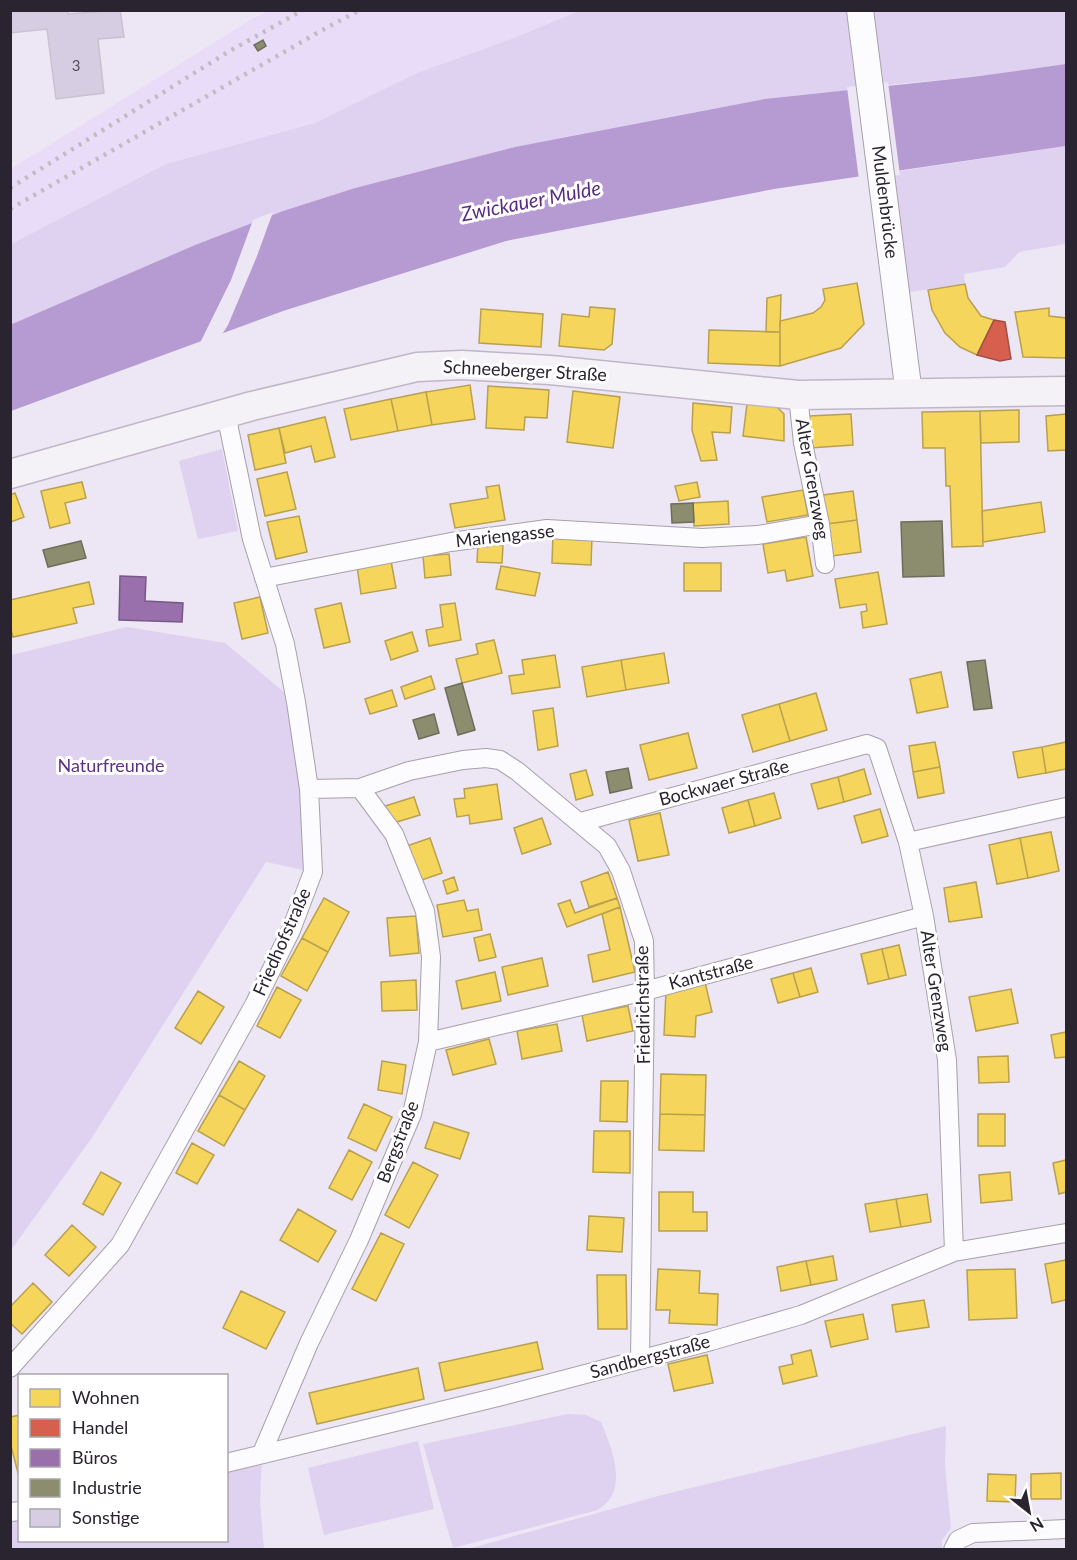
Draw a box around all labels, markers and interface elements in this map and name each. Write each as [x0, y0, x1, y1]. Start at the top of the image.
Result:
house number: 3 [72, 56, 80, 74]
street label: Muldenbrücke [868, 144, 904, 260]
water label: Zwickauer Mulde [458, 175, 603, 225]
street label: Schneeberger Straße [443, 355, 607, 385]
street label: Alter Grenzweg [791, 416, 834, 541]
street label: Mariengasse [454, 519, 555, 551]
park label: Naturfreunde [57, 754, 165, 776]
street label: Bockwaer Straße [656, 754, 791, 810]
street label: Friedhofstraße [247, 884, 315, 999]
street label: Alter Grenzweg [917, 928, 957, 1053]
street label: Friedrichstraße [630, 945, 654, 1065]
street label: Kantstraße [666, 950, 755, 994]
street label: Bergstraße [371, 1097, 423, 1186]
street label: Sandbergstraße [587, 1329, 712, 1383]
legend [18, 1374, 228, 1542]
text: Wohnen [72, 1386, 139, 1408]
text: Handel [72, 1416, 128, 1438]
text: Büros [72, 1446, 118, 1468]
text: Industrie [72, 1476, 142, 1498]
north arrow [999, 1482, 1059, 1542]
text: Sonstige [72, 1506, 140, 1528]
text: N [1027, 1514, 1047, 1537]

